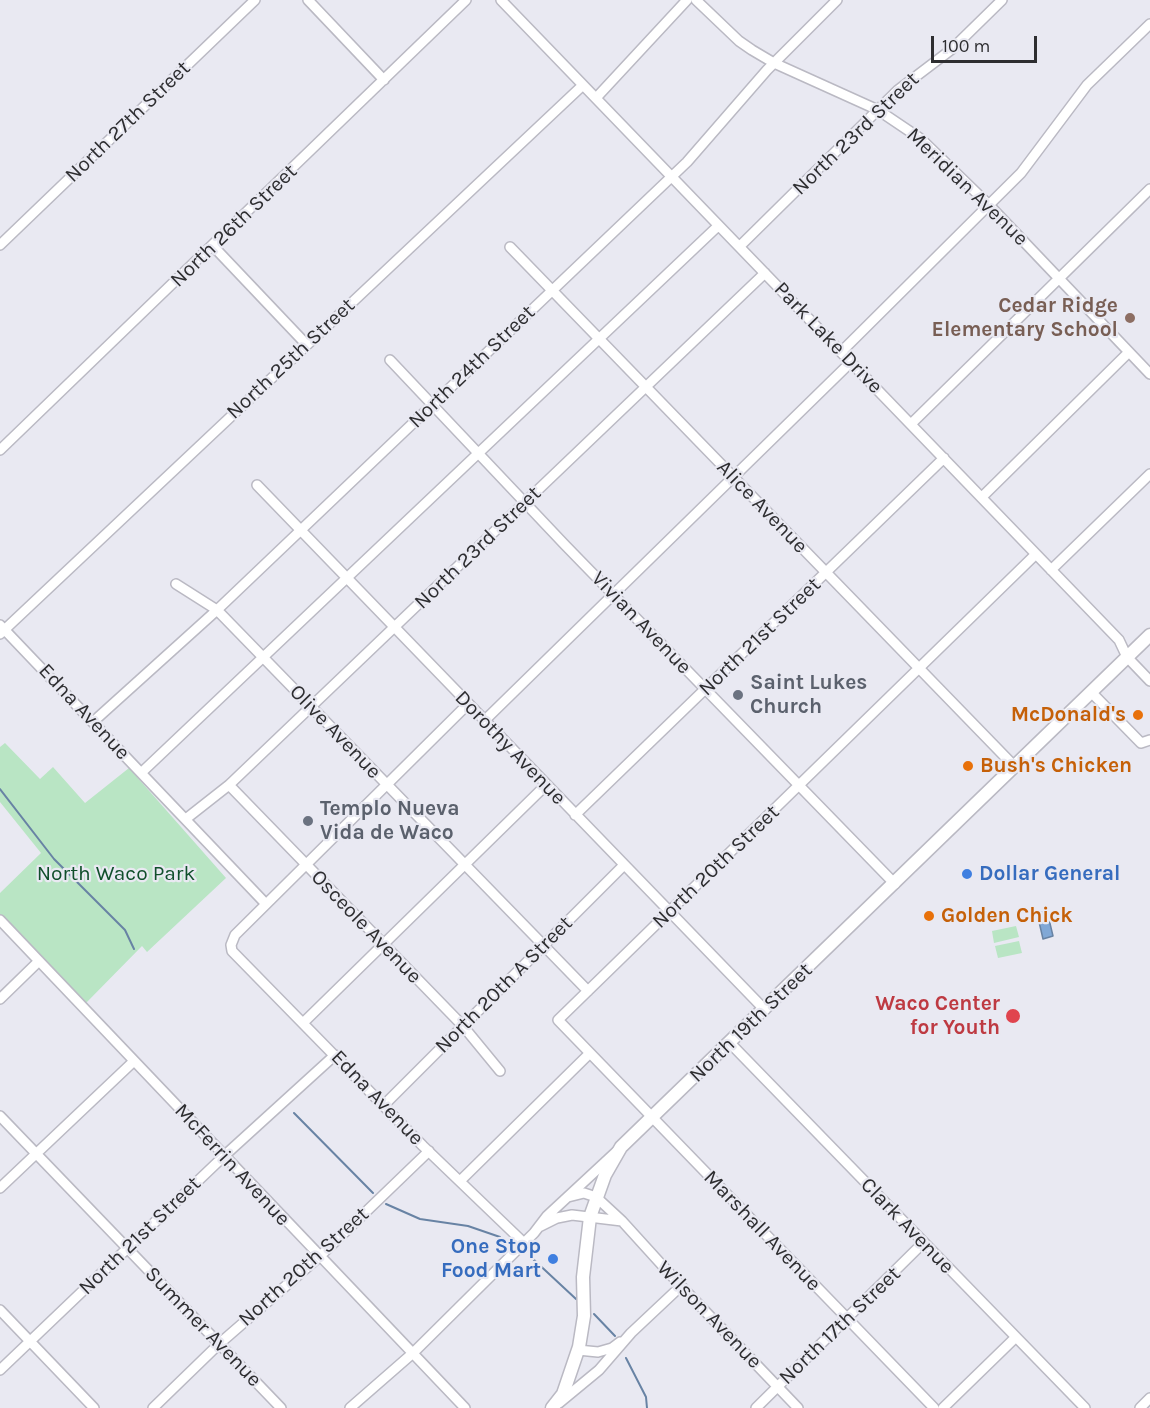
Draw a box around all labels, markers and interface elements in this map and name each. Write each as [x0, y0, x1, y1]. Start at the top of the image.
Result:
scale bar [934, 24, 1040, 62]
text: 100 m [942, 35, 990, 57]
street label: North 27th Street [60, 56, 196, 188]
street label: North 23rd Street [787, 67, 925, 201]
street label: Meridian Avenue [901, 123, 1033, 251]
street label: North 26th Street [165, 159, 303, 293]
street label: Park Lake Drive [768, 277, 888, 399]
street label: North 25th Street [222, 293, 360, 425]
place label: Cedar Ridge Elementary School [932, 293, 1118, 343]
street label: North 24th Street [404, 300, 540, 434]
marker: Cedar Ridge Elementary School [1123, 311, 1137, 325]
street label: Alice Avenue [711, 455, 813, 559]
street label: North 23rd Street [409, 481, 547, 615]
street label: Vivian Avenue [586, 566, 696, 680]
street label: North 21st Street [694, 572, 826, 702]
street label: Edna Avenue [33, 659, 135, 765]
place label: Saint Lukes Church [750, 670, 867, 720]
street label: Olive Avenue [284, 680, 386, 784]
street label: Dorothy Avenue [449, 686, 571, 810]
marker: Saint Lukes Church [731, 688, 745, 702]
place label: McDonald's [1011, 702, 1126, 728]
marker: McDonald's [1131, 708, 1145, 722]
place label: Bush's Chicken [980, 753, 1132, 779]
marker: Bush's Chicken [961, 759, 975, 773]
place label: Templo Nueva Vida de Waco [320, 796, 459, 846]
street label: North 20th Street [647, 800, 785, 934]
marker: Templo Nueva Vida de Waco [301, 814, 315, 828]
park label: North Waco Park [37, 861, 195, 887]
place label: Dollar General [979, 861, 1120, 887]
street label: Osceole Avenue [305, 865, 427, 989]
marker: Dollar General [960, 867, 974, 881]
place label: Golden Chick [941, 903, 1073, 929]
marker: Golden Chick [922, 909, 936, 923]
street label: North 20th A Street [430, 911, 578, 1059]
street label: North 19th Street [684, 958, 818, 1088]
place label: Waco Center for Youth [875, 991, 1000, 1041]
marker: Waco Center for Youth [1004, 1007, 1022, 1025]
street label: Edna Avenue [325, 1045, 429, 1151]
street label: McFerrin Avenue [169, 1099, 295, 1231]
street label: Marshall Avenue [698, 1165, 826, 1297]
street label: North 21st Street [74, 1171, 206, 1301]
street label: Clark Avenue [855, 1173, 959, 1279]
street label: North 20th Street [234, 1202, 374, 1332]
place label: One Stop Food Mart [441, 1234, 541, 1284]
marker: One Stop Food Mart [546, 1252, 560, 1266]
street label: Wilson Avenue [651, 1256, 767, 1374]
street label: Summer Avenue [139, 1262, 267, 1392]
street label: North 17th Street [774, 1262, 906, 1390]

